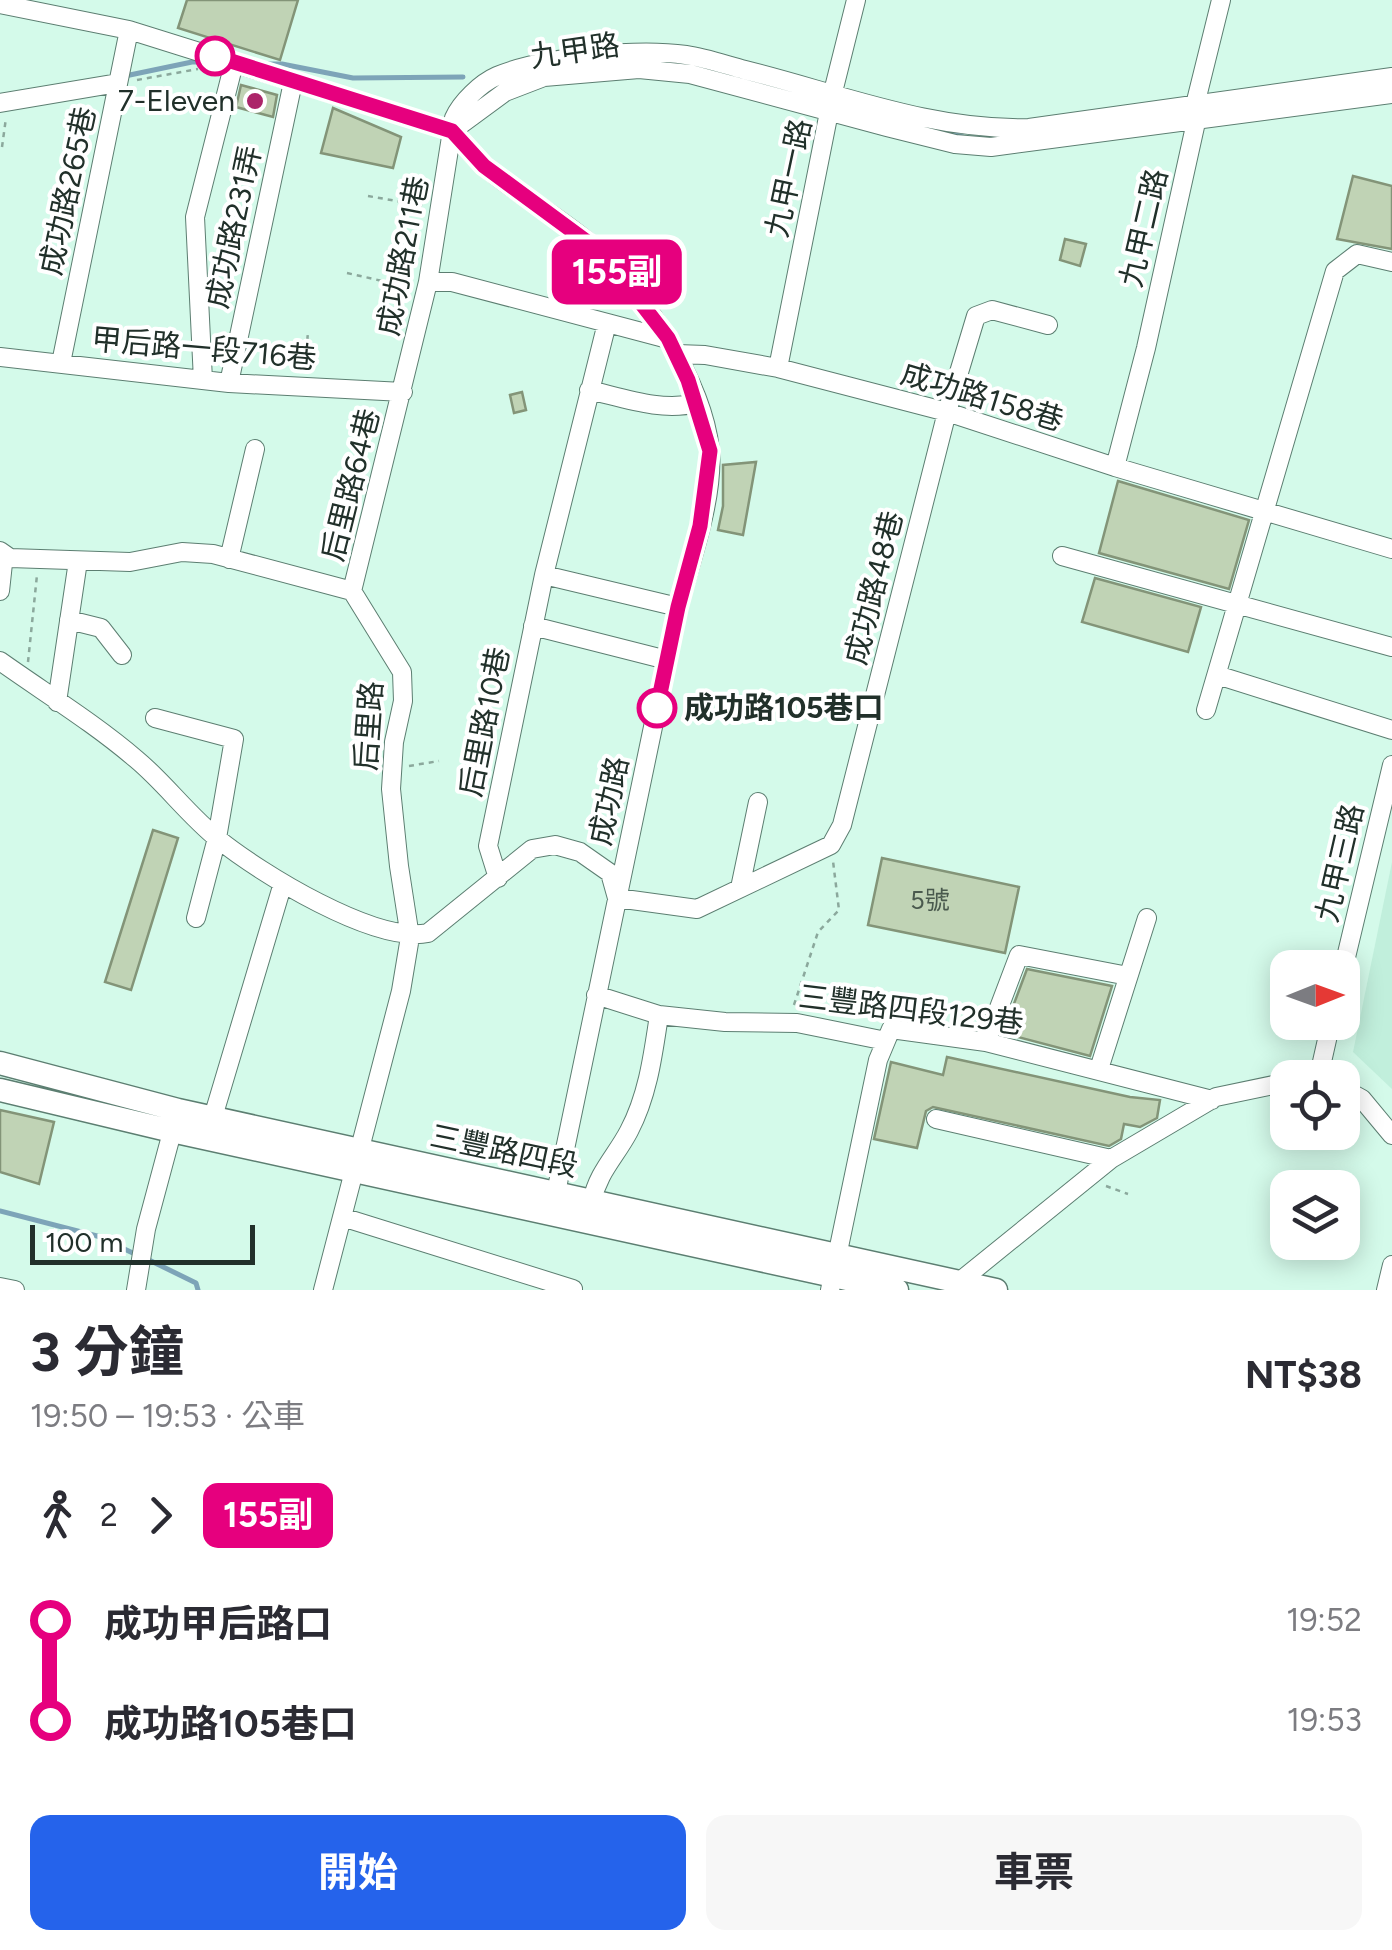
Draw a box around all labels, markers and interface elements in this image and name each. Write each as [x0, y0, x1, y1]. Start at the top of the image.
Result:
street label: 九甲路 [528, 26, 622, 75]
unlabelled marker [196, 37, 234, 75]
place label: 7-Eleven [118, 82, 235, 119]
marker: 7-Eleven [244, 90, 266, 112]
street label: 成功路265巷 [32, 103, 103, 278]
street label: 九甲一路 [758, 115, 819, 240]
street label: 成功路231弄 [198, 142, 269, 312]
street label: 九甲二路 [1112, 165, 1175, 291]
street label: 成功路211巷 [369, 173, 436, 339]
line badge: 155副 [547, 240, 687, 304]
text: 155副 [572, 251, 662, 293]
street label: 甲后路一段716巷 [90, 320, 318, 377]
street label: 成功路158巷 [896, 354, 1068, 439]
street label: 后里路64巷 [314, 405, 387, 565]
street label: 成功路48巷 [837, 507, 910, 669]
street label: 后里路10巷 [452, 644, 517, 800]
street label: 后里路 [347, 680, 390, 772]
marker: 成功路105巷口 [638, 689, 676, 727]
place label: 成功路105巷口 [684, 689, 884, 726]
street label: 成功路 [581, 753, 636, 849]
street label: 九甲三路 [1308, 800, 1371, 926]
house number: 5號 [910, 885, 950, 915]
north arrow [1270, 950, 1360, 1040]
map controls [1270, 950, 1360, 1260]
street label: 三豐路四段129巷 [797, 977, 1026, 1042]
button: locate [1270, 1060, 1360, 1150]
street label: 三豐路四段 [427, 1117, 581, 1184]
button: layers [1270, 1170, 1360, 1260]
scale bar [30, 1220, 255, 1264]
text: 100 m [45, 1225, 123, 1259]
text: 3 分鐘 [30, 1319, 184, 1385]
text: NT$38 [1245, 1352, 1362, 1398]
text: 19:50 – 19:53 · 公車 [30, 1397, 305, 1435]
icon: walk [30, 1488, 85, 1543]
icon: forward [133, 1488, 188, 1543]
text: 155副 [223, 1494, 313, 1536]
text: 2 [100, 1496, 118, 1534]
text: 成功甲后路口 [104, 1601, 332, 1647]
text: 19:52 [1286, 1601, 1362, 1639]
text: 成功路105巷口 [104, 1701, 357, 1747]
text: 19:53 [1287, 1701, 1362, 1739]
button: 開始 [30, 1815, 686, 1930]
button: 車票 [706, 1815, 1362, 1930]

